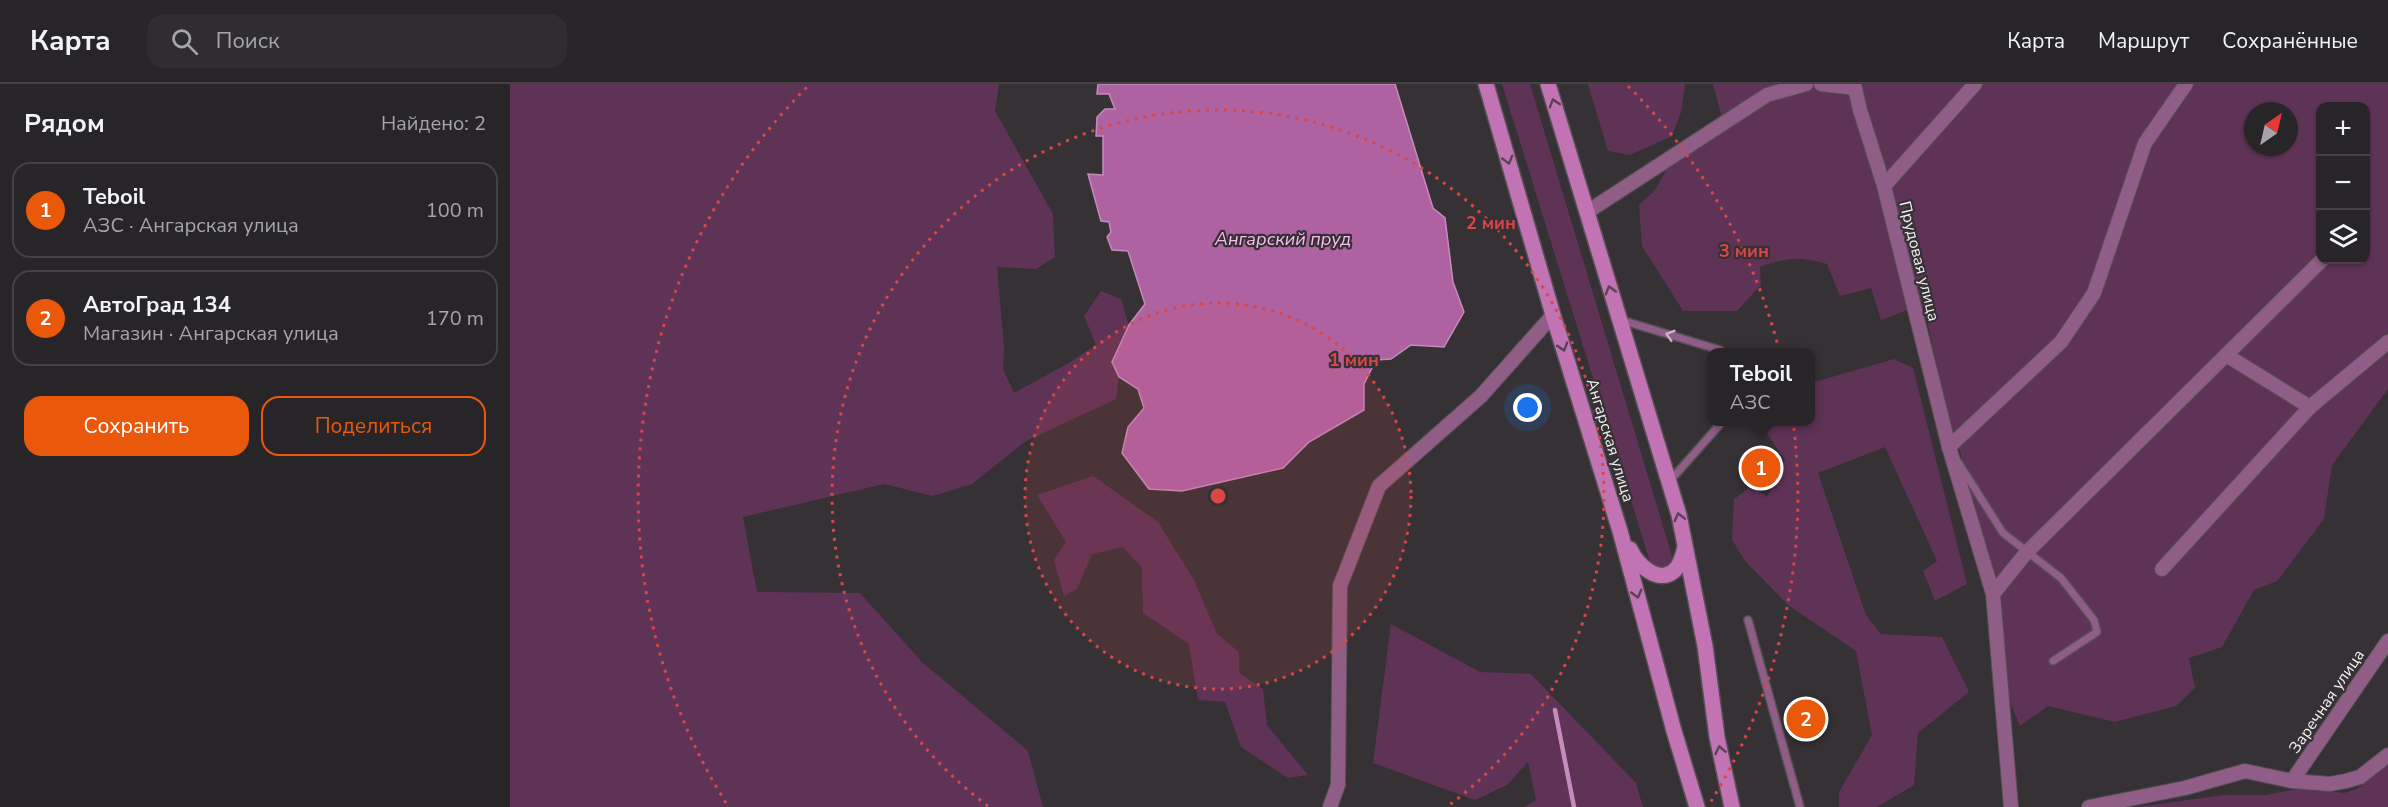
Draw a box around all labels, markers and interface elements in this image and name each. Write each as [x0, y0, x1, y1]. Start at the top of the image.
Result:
search box [147, 14, 567, 68]
text: Карта [30, 22, 111, 60]
icon: search [168, 25, 201, 58]
text: Поиск [216, 26, 280, 56]
text: Карта [2007, 27, 2065, 55]
text: Маршрут [2098, 27, 2189, 55]
text: Сохранённые [2222, 27, 2358, 55]
one-way arrow [1549, 98, 1561, 109]
north arrow [2244, 102, 2298, 156]
map controls [2316, 102, 2370, 264]
button: + [2316, 102, 2370, 156]
text: Рядом [24, 106, 105, 141]
text: Найдено: 2 [381, 110, 486, 137]
one-way arrow [1501, 154, 1513, 165]
button: − [2316, 156, 2370, 210]
text: Teboil [83, 182, 145, 212]
text: 1 [40, 197, 52, 224]
text: 100 m [426, 197, 484, 224]
street label: Прудовая улица [1893, 199, 1945, 324]
button: layers [2316, 210, 2370, 264]
text: 2 мин [1466, 211, 1516, 235]
text: АЗС · Ангарская улица [83, 212, 299, 239]
water label: Ангарский пруд [1214, 227, 1351, 251]
text: 3 мин [1719, 239, 1769, 263]
one-way arrow [1605, 285, 1617, 296]
text: АвтоГрад 134 [83, 290, 231, 320]
text: 2 [40, 305, 52, 332]
text: 170 m [426, 305, 484, 332]
text: Магазин · Ангарская улица [83, 320, 339, 347]
one-way arrow [1665, 330, 1676, 342]
one-way arrow [1556, 342, 1568, 352]
text: 1 мин [1329, 348, 1379, 372]
popup [1707, 348, 1815, 426]
text: Teboil [1730, 359, 1792, 389]
street label: Ангарская улица [1581, 376, 1639, 505]
text: АЗС [1730, 389, 1771, 416]
your location [1513, 393, 1542, 422]
button: Сохранить [24, 396, 249, 456]
button: Поделиться [261, 396, 486, 456]
pin: 1 [1742, 446, 1780, 490]
centre of rings [1208, 486, 1228, 506]
one-way arrow [1673, 512, 1686, 522]
one-way arrow [1630, 589, 1643, 599]
street label: Заречная улица [2284, 645, 2370, 758]
pin: 2 [1786, 696, 1826, 742]
one-way arrow [1714, 745, 1727, 755]

